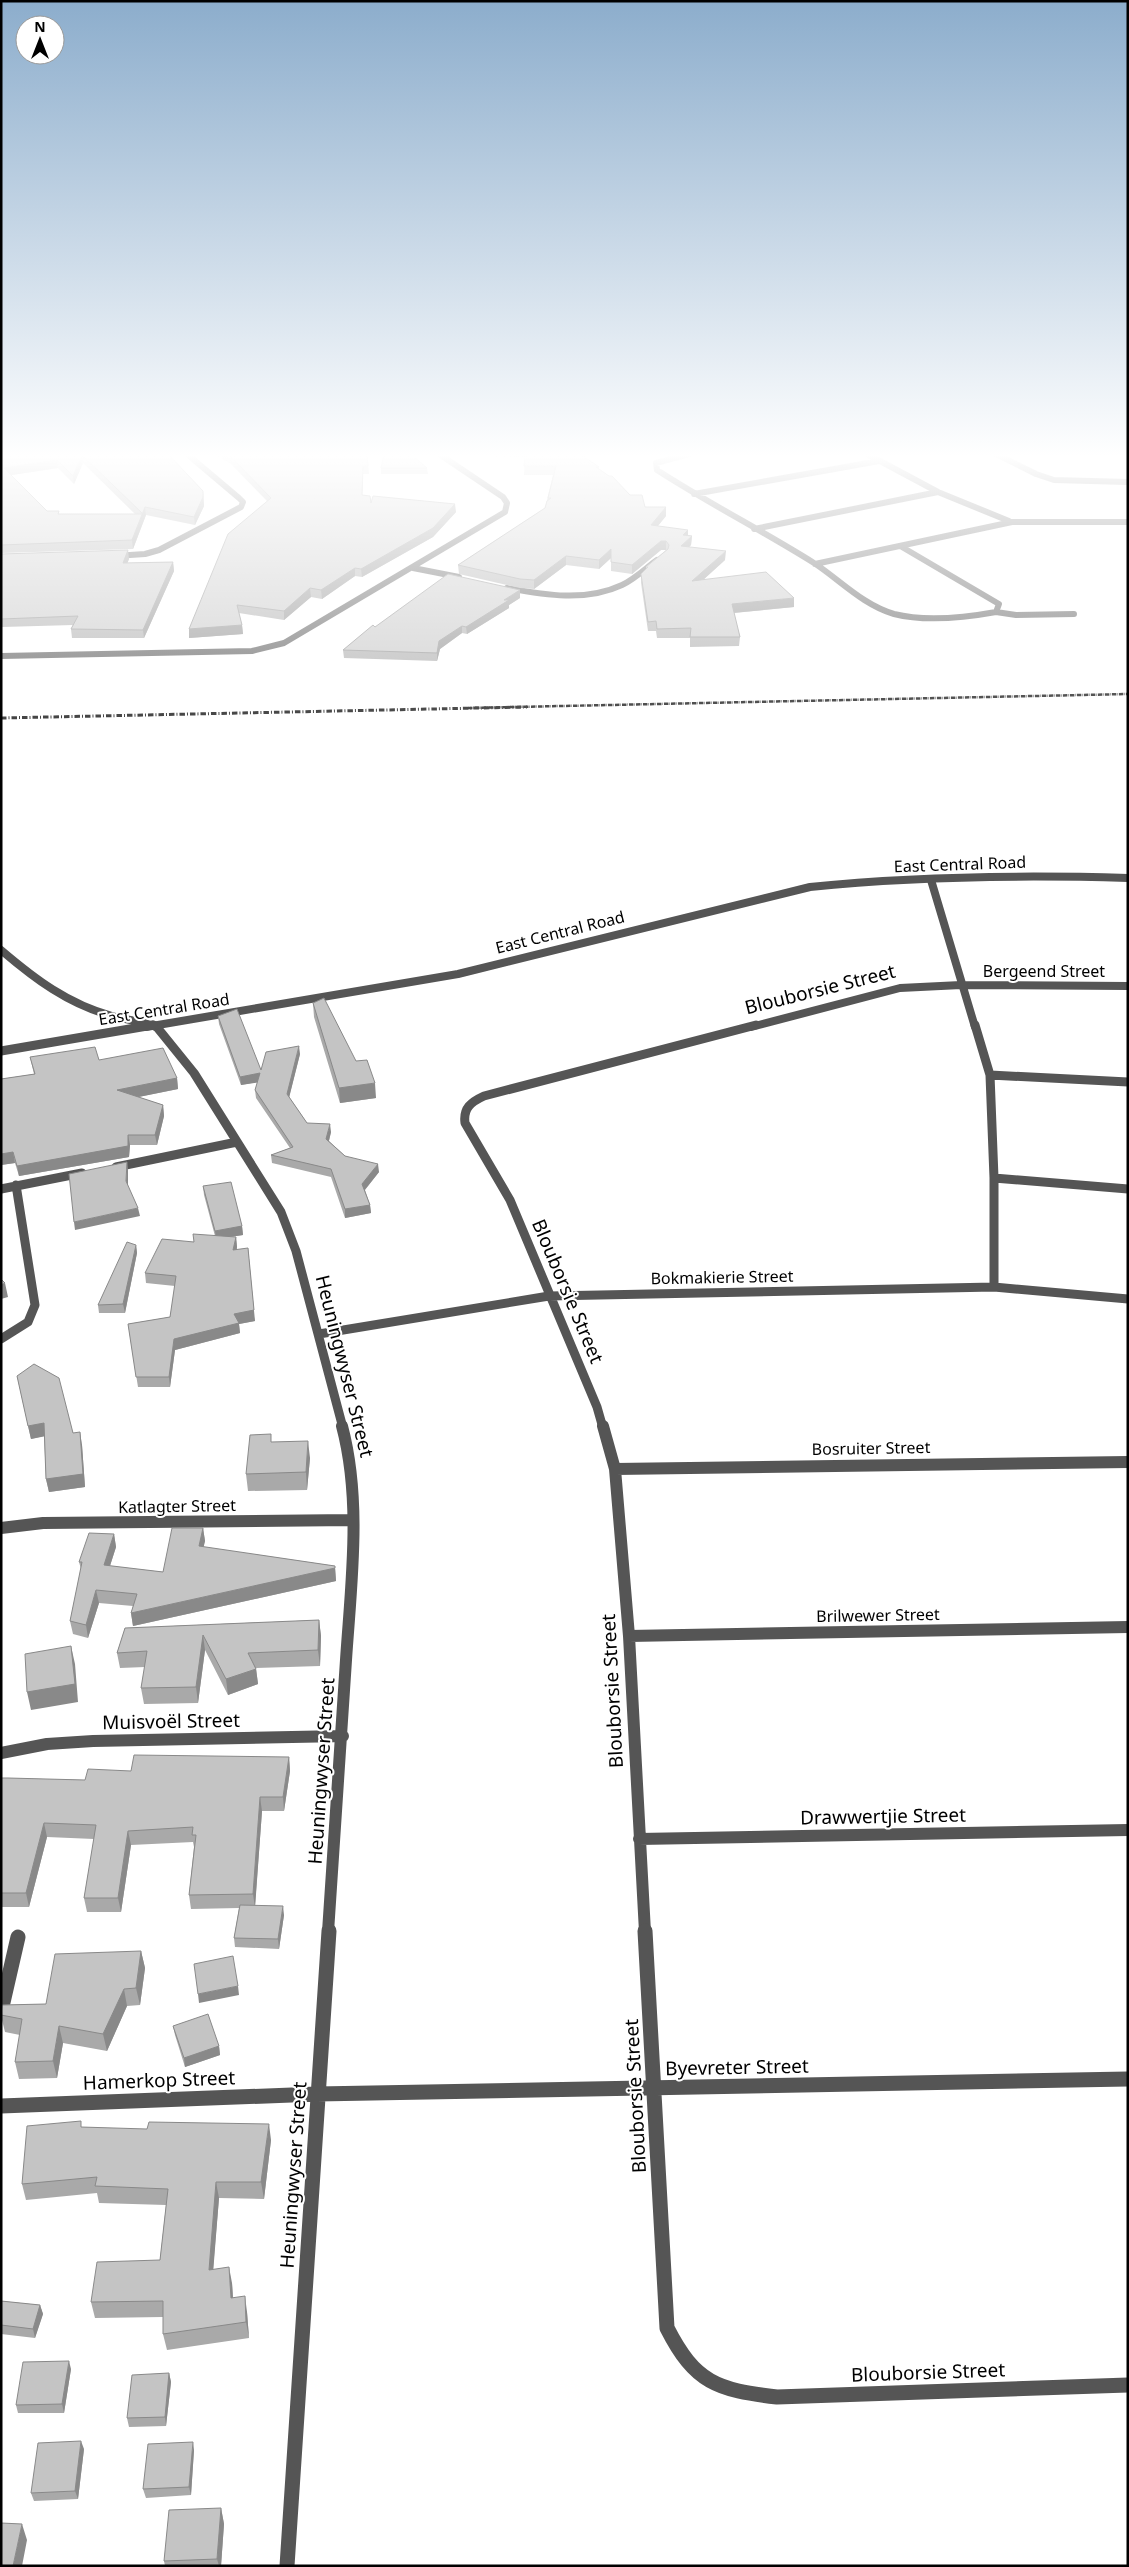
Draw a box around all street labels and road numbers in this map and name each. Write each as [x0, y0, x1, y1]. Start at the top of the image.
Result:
street label: East Central Road [894, 851, 1026, 877]
street label: East Central Road [493, 905, 627, 959]
street label: Blouborsie Street [742, 958, 898, 1020]
street label: Bergeend Street [983, 960, 1105, 982]
street label: East Central Road [97, 988, 231, 1030]
street label: Blouborsie Street [526, 1215, 610, 1367]
street label: Bokmakierie Street [650, 1265, 794, 1289]
street label: Heuningwyser Street [310, 1272, 380, 1460]
street label: Bosruiter Street [812, 1436, 931, 1460]
street label: Katlagter Street [118, 1494, 236, 1518]
street label: Brilwewer Street [816, 1603, 940, 1627]
street label: Blouborsie Street [595, 1613, 629, 1769]
street label: Heuningwyser Street [302, 1677, 340, 1865]
street label: Muisvoël Street [102, 1707, 240, 1735]
street label: Drawwertjie Street [800, 1802, 966, 1830]
street label: Blouborsie Street [618, 2018, 652, 2174]
street label: Byevreter Street [665, 2053, 809, 2081]
street label: Hamerkop Street [82, 2064, 236, 2096]
street label: Heuningwyser Street [274, 2081, 312, 2269]
street label: Blouborsie Street [850, 2356, 1006, 2388]

